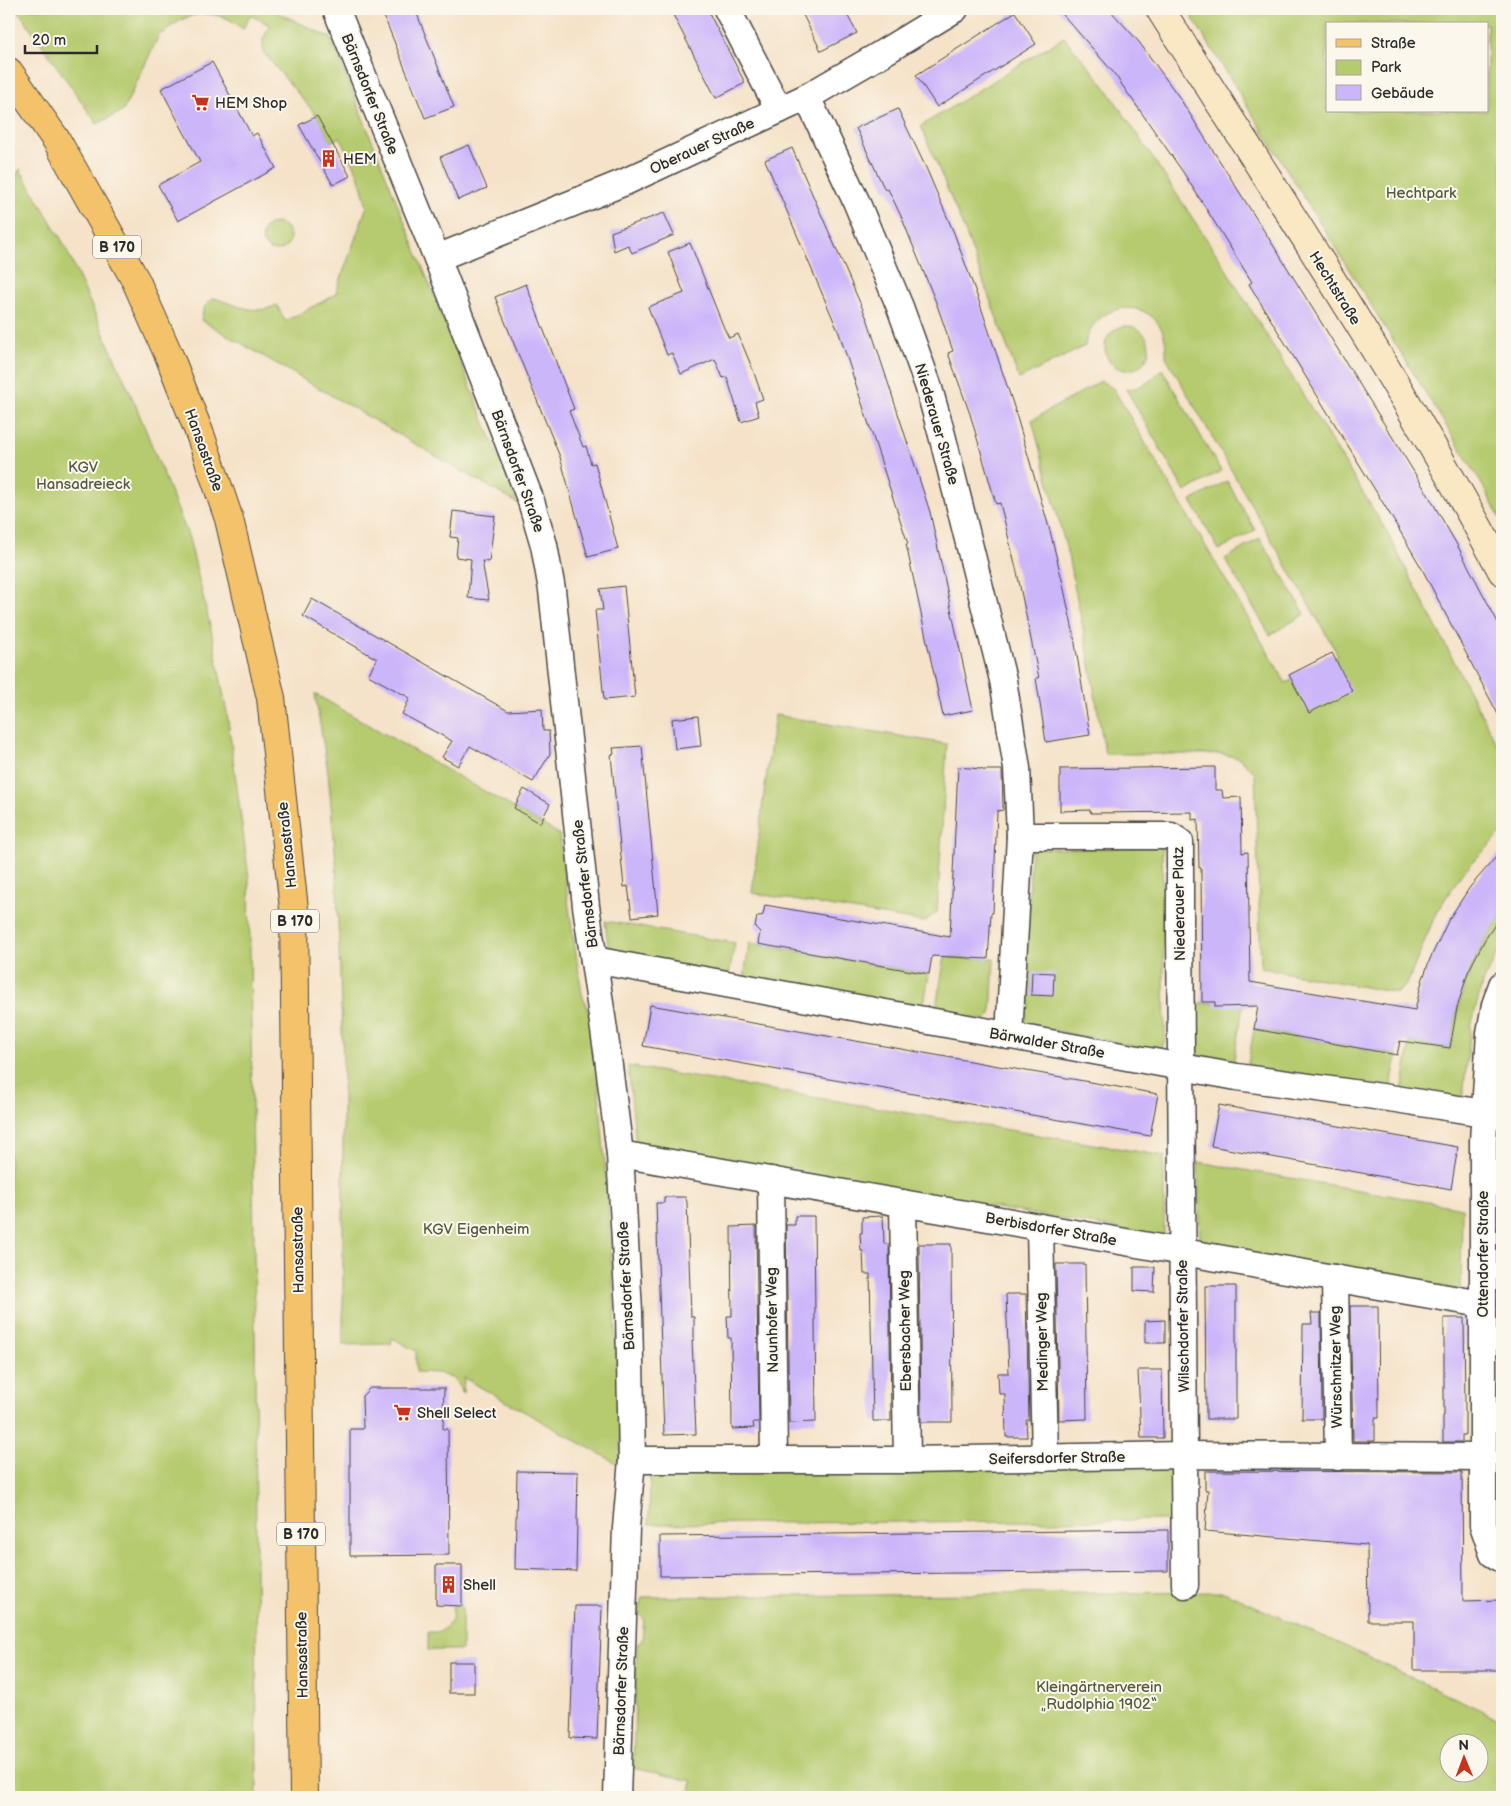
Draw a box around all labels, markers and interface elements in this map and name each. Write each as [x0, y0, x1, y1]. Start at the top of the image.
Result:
scale bar [25, 22, 98, 54]
legend [1326, 22, 1488, 112]
text: 20 m [32, 31, 66, 50]
street label: Bärnsdorfer Straße [337, 31, 403, 158]
text: Straße [1371, 34, 1416, 53]
text: Park [1371, 58, 1402, 77]
text: Gebäude [1371, 84, 1434, 103]
supermarket icon: HEM Shop [191, 93, 211, 113]
place label: HEM Shop [215, 94, 287, 113]
street label: Oberauer Straße [647, 114, 758, 179]
building icon: HEM [319, 149, 339, 169]
place label: HEM [343, 150, 377, 169]
park label: Hechtpark [1386, 184, 1457, 203]
road number: B 170 [93, 236, 141, 258]
street label: Hechtstraße [1304, 248, 1365, 329]
street label: Niederauer Straße [910, 361, 963, 487]
street label: Hansastraße [180, 406, 227, 494]
street label: Bärnsdorfer Straße [486, 407, 549, 535]
park label: KGV Hansadreieck [36, 458, 131, 494]
street label: Hansastraße [274, 801, 301, 889]
street label: Bärnsdorfer Straße [568, 819, 603, 949]
street label: Niederauer Platz [1169, 846, 1190, 961]
road number: B 170 [271, 909, 319, 932]
street label: Bärwalder Straße [988, 1024, 1106, 1063]
street label: Ottendorfer Straße [1474, 1191, 1493, 1317]
street label: Hansastraße [288, 1206, 309, 1294]
street label: Berbisdorfer Straße [984, 1209, 1118, 1250]
park label: KGV Eigenheim [423, 1220, 529, 1239]
street label: Bärnsdorfer Straße [614, 1221, 639, 1351]
street label: Wilschdorfer Straße [1173, 1259, 1194, 1393]
street label: Naunhofer Weg [762, 1267, 783, 1373]
street label: Ebersbacher Weg [895, 1270, 916, 1392]
street label: Medinger Weg [1032, 1292, 1053, 1392]
street label: Würschnitzer Weg [1326, 1306, 1347, 1428]
supermarket icon: Shell Select [393, 1403, 413, 1423]
place label: Shell Select [417, 1404, 497, 1423]
street label: Seifersdorfer Straße [989, 1448, 1126, 1469]
road number: B 170 [277, 1522, 325, 1546]
building icon: Shell [439, 1575, 459, 1595]
place label: Shell [463, 1576, 496, 1595]
street label: Hansastraße [292, 1611, 313, 1699]
street label: Bärnsdorfer Straße [610, 1626, 633, 1756]
park label: Kleingärtnerverein „Rudolphia 1902“ [1036, 1678, 1162, 1714]
north arrow [1438, 1734, 1488, 1784]
text: N [1458, 1737, 1469, 1754]

